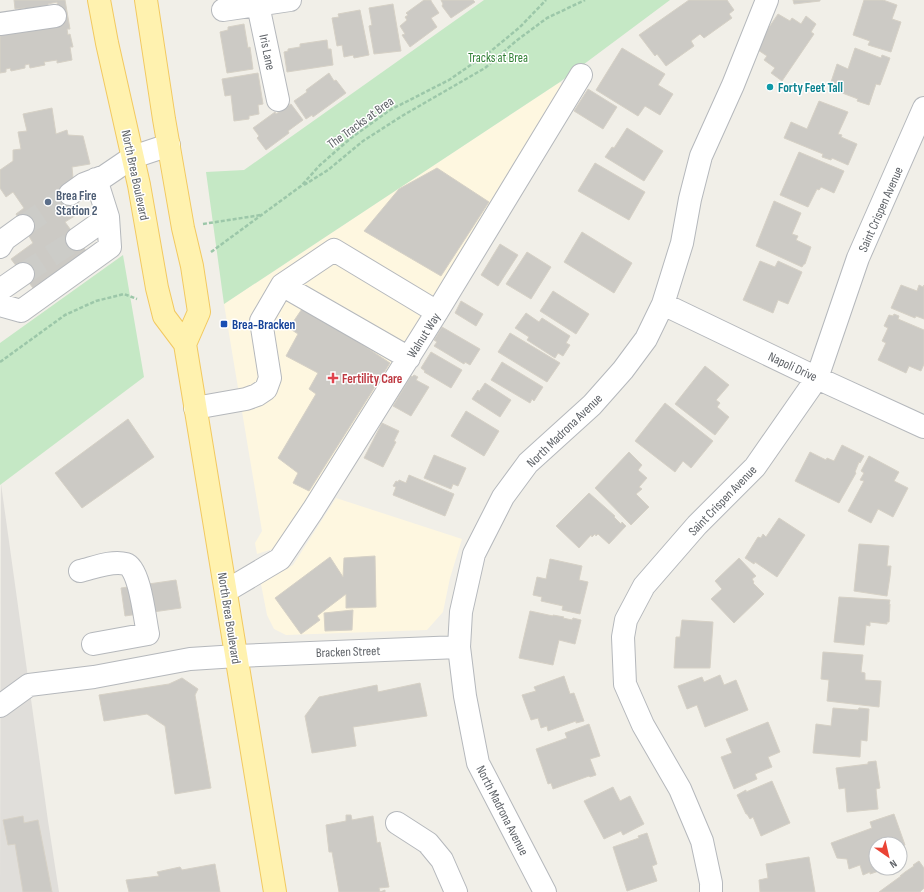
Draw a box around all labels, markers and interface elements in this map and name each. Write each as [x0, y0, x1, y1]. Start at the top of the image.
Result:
street label: Iris Lane [255, 33, 279, 72]
park label: Tracks at Brea [468, 50, 528, 66]
place label: Forty Feet Tall [778, 80, 843, 96]
marker: Forty Feet Tall [765, 82, 775, 92]
street label: The Tracks at Brea [324, 93, 397, 152]
street label: North Brea Boulevard [118, 129, 152, 222]
street label: Saint Crispen Avenue [855, 164, 907, 255]
place label: Brea Fire Station 2 [56, 188, 98, 219]
marker: Brea Fire Station 2 [43, 197, 53, 207]
street label: Walnut Way [404, 310, 444, 361]
place label: Brea-Bracken [232, 317, 296, 333]
marker: Brea-Bracken [219, 319, 229, 329]
street label: Napoli Drive [765, 349, 820, 385]
place label: Fertility Care [342, 371, 403, 387]
marker: Fertility Care [327, 372, 339, 384]
street label: North Madrona Avenue [524, 391, 606, 471]
street label: Saint Crispen Avenue [685, 462, 760, 539]
street label: North Brea Boulevard [214, 571, 244, 665]
street label: Bracken Street [315, 643, 381, 661]
street label: North Madrona Avenue [473, 763, 532, 858]
north arrow [868, 836, 908, 876]
text: N [887, 857, 899, 871]

